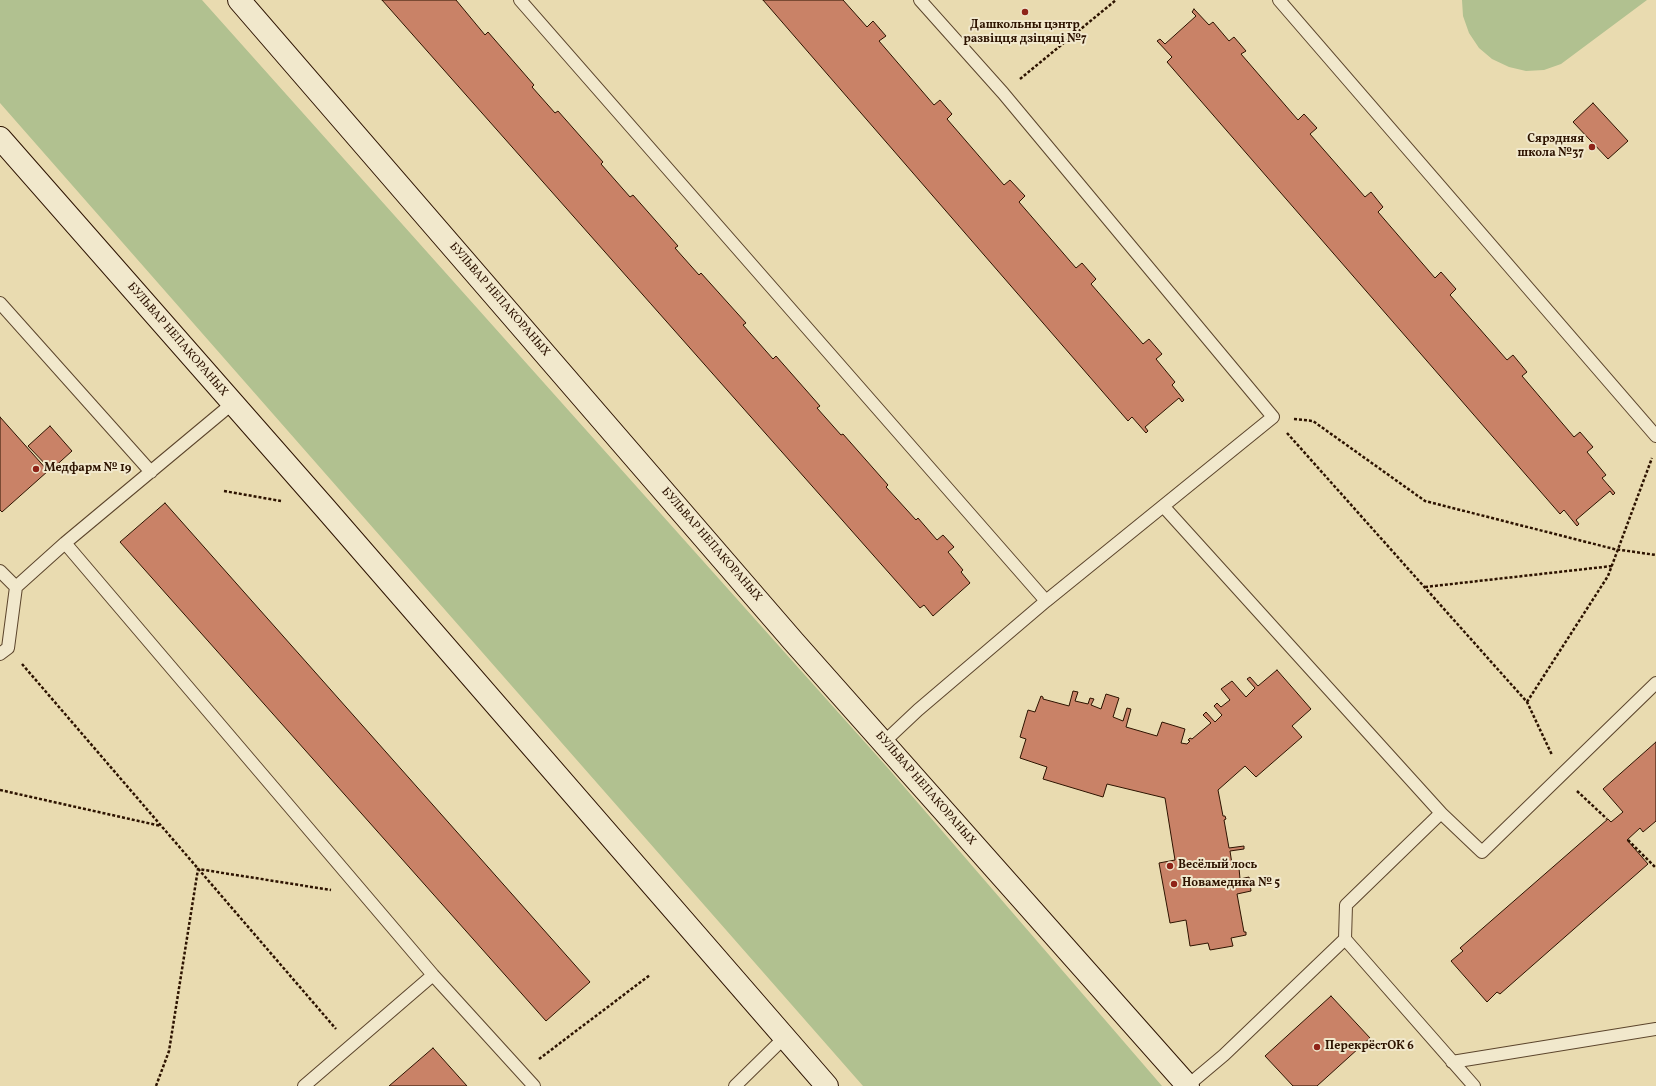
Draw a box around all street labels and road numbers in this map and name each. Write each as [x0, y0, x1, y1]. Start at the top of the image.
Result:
street label: БУЛЬВАР НЕПАКОРАНЫХ [446, 240, 552, 360]
street label: БУЛЬВАР НЕПАКОРАНЫХ [124, 280, 230, 400]
street label: БУЛЬВАР НЕПАКОРАНЫХ [658, 485, 764, 605]
street label: БУЛЬВАР НЕПАКОРАНЫХ [872, 729, 978, 849]

